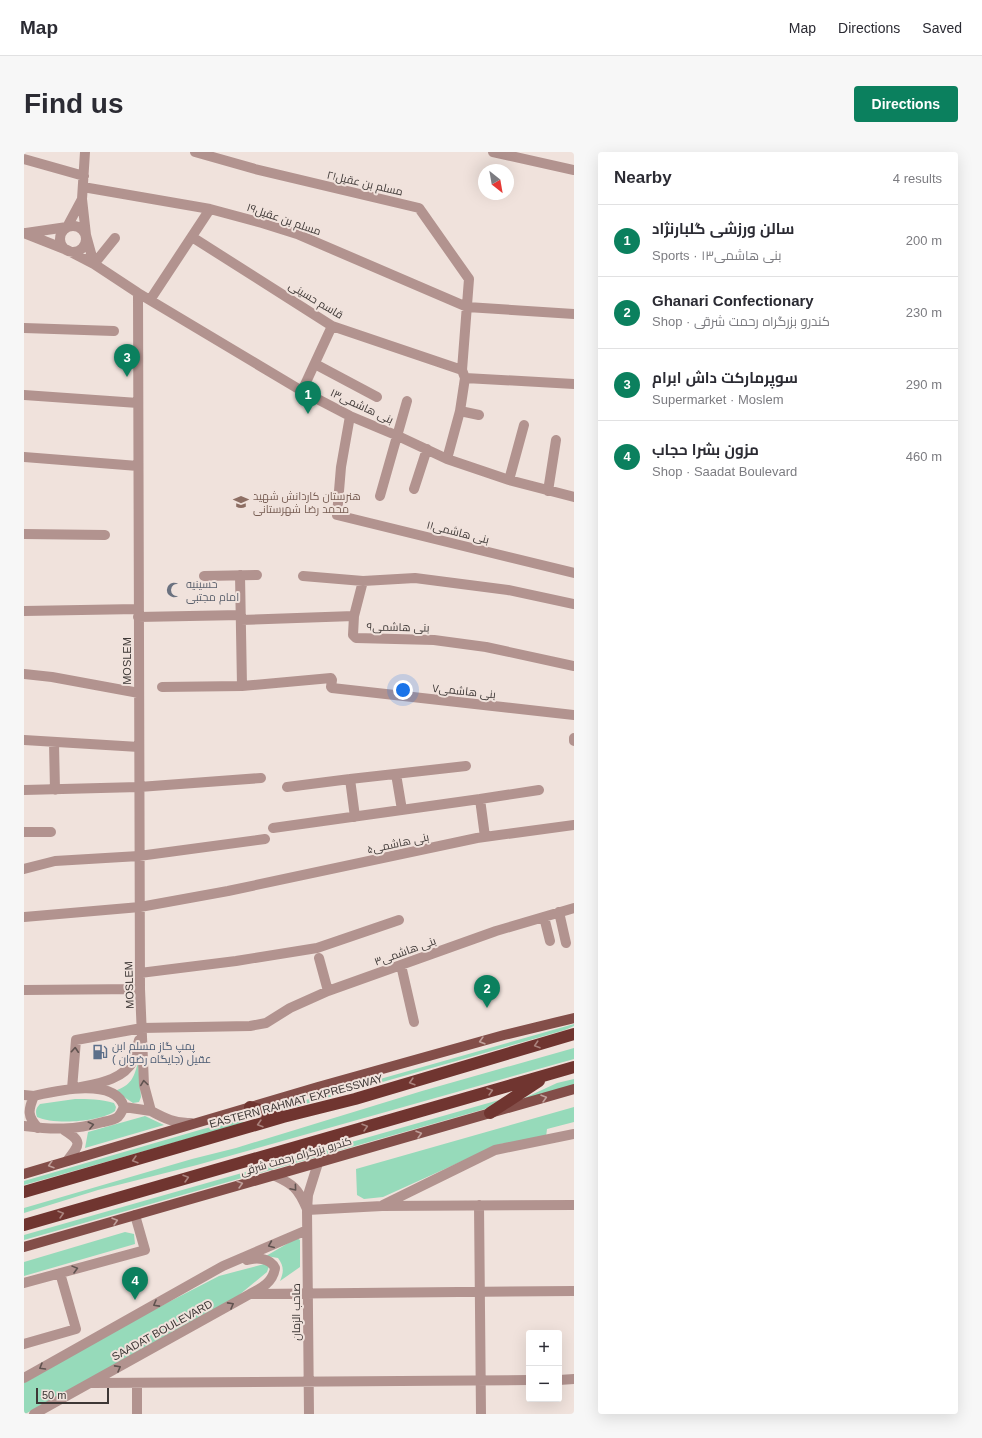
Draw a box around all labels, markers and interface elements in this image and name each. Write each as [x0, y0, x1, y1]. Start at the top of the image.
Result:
text: Map [20, 17, 58, 38]
text: Map [789, 20, 816, 36]
text: Directions [838, 20, 900, 36]
text: Saved [922, 20, 962, 36]
button: Directions [854, 86, 958, 122]
text: Find us [24, 88, 124, 119]
north arrow [478, 164, 514, 200]
street label: مسلم بن عقیل۲۱ [325, 168, 404, 200]
text: Nearby [614, 168, 672, 187]
text: 4 results [893, 171, 942, 186]
street label: مسلم بن عقیل۱۹ [245, 201, 323, 239]
text: سالن ورزشی گلبارنژاد [652, 220, 794, 237]
text: 1 [623, 233, 631, 248]
text: 200 m [906, 233, 942, 248]
text: Sports · بنی هاشمی۱۳ [652, 248, 782, 263]
street label: قاسم حسینی [286, 279, 345, 323]
text: Ghanari Confectionary [652, 292, 814, 309]
text: 2 [623, 305, 631, 320]
text: 230 m [906, 305, 942, 320]
text: Shop · کندرو بزرگراه رحمت شرقی [652, 314, 830, 329]
pin: 3 [114, 344, 140, 377]
text: سوپرمارکت داش ابرام [652, 369, 798, 386]
text: 3 [623, 377, 631, 392]
text: 290 m [906, 377, 942, 392]
pin: 1 [295, 381, 321, 414]
street label: بنی هاشمی۱۳ [328, 386, 395, 427]
text: Supermarket · Moslem [652, 392, 783, 407]
text: مزون بشرا حجاب [652, 441, 759, 458]
text: 4 [623, 449, 631, 464]
text: 460 m [906, 449, 942, 464]
text: Shop · Saadat Boulevard [652, 464, 797, 479]
place label: هنرستان کاردانش شهید محمد رضا شهرستانی [253, 490, 361, 516]
school or university icon: هنرستان کاردانش شهید محمد رضا شهرستانی [232, 493, 250, 511]
street label: بنی هاشمی۱۱ [425, 518, 491, 547]
place label: حسینیه امام مجتبی [186, 578, 239, 605]
mosque icon: حسینیه امام مجتبی [165, 581, 183, 599]
street label: بنی هاشمی۹ [366, 620, 430, 635]
street label: MOSLEM [121, 637, 133, 685]
your location [393, 680, 413, 700]
street label: بنی هاشمی۷ [431, 682, 497, 701]
street label: بنی هاشمی۵ [366, 831, 430, 856]
street label: بنی هاشمی۳ [373, 934, 438, 969]
street label: MOSLEM [122, 961, 136, 1009]
pin: 2 [474, 975, 500, 1008]
one-way arrow [479, 1036, 486, 1045]
place label: پمپ گاز مسلم ابن عقیل (جایگاه رضوان ) [112, 1040, 211, 1066]
one-way arrow [533, 1040, 540, 1049]
fuel station icon: پمپ گاز مسلم ابن عقیل (جایگاه رضوان ) [91, 1043, 109, 1061]
one-way arrow [70, 1047, 79, 1053]
street label: EASTERN RAHMAT EXPRESSWAY [208, 1072, 385, 1130]
one-way arrow [409, 1077, 416, 1086]
one-way arrow [140, 1080, 149, 1086]
one-way arrow [486, 1087, 493, 1096]
one-way arrow [540, 1094, 547, 1103]
one-way arrow [256, 1119, 263, 1128]
one-way arrow [87, 1122, 94, 1130]
one-way arrow [361, 1123, 368, 1132]
one-way arrow [415, 1130, 422, 1138]
street label: کندرو بزرگراه رحمت شرقی [239, 1134, 353, 1179]
one-way arrow [132, 1155, 139, 1164]
one-way arrow [48, 1160, 55, 1169]
one-way arrow [183, 1174, 190, 1183]
one-way arrow [237, 1180, 244, 1189]
one-way arrow [290, 1184, 297, 1191]
one-way arrow [58, 1210, 65, 1219]
one-way arrow [112, 1217, 119, 1226]
one-way arrow [268, 1241, 275, 1249]
one-way arrow [71, 1265, 78, 1274]
pin: 4 [122, 1267, 148, 1300]
street label: صاحب الزمان [290, 1283, 303, 1341]
street label: SAADAT BOULEVARD [110, 1297, 214, 1363]
one-way arrow [152, 1299, 160, 1306]
one-way arrow [227, 1302, 234, 1309]
map controls [526, 1330, 562, 1402]
button: + [526, 1330, 562, 1366]
one-way arrow [39, 1363, 46, 1370]
one-way arrow [113, 1366, 121, 1373]
button: − [526, 1366, 562, 1402]
scale bar [36, 1386, 109, 1405]
text: 50 m [42, 1389, 66, 1401]

